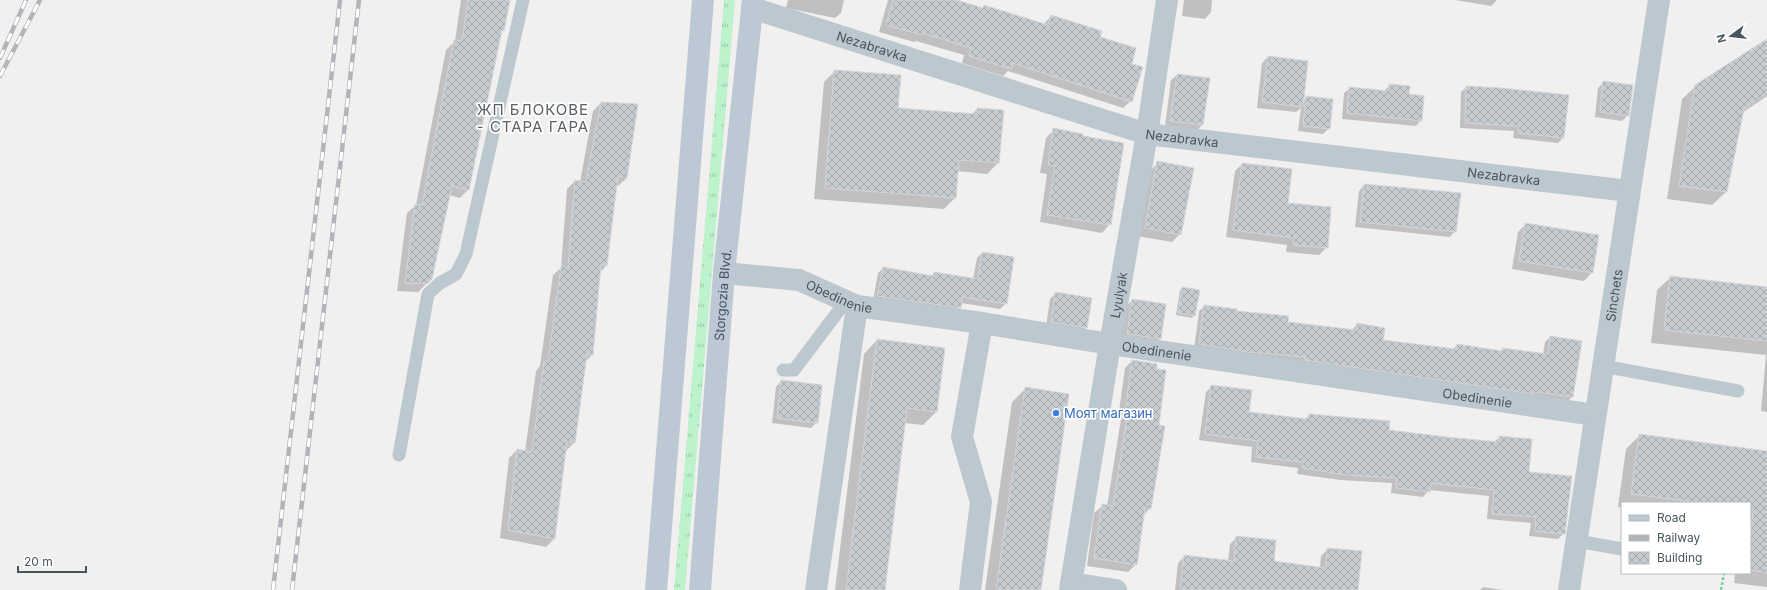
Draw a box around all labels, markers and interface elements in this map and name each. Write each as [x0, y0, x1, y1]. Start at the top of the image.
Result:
north arrow [1711, 16, 1751, 56]
street label: Nezabravka [835, 28, 909, 65]
text: N [1713, 33, 1729, 44]
district label: ЖП БЛОКОВЕ - СТАРА ГАРА [477, 100, 589, 136]
street label: Nezabravka [1145, 126, 1220, 150]
street label: Nezabravka [1466, 164, 1541, 188]
street label: Storgozia Blvd. [711, 248, 735, 342]
street label: Sinchets [1602, 268, 1626, 323]
street label: Lyulyak [1107, 271, 1131, 319]
street label: Obedinenie [803, 276, 873, 316]
street label: Obedinenie [1121, 338, 1193, 364]
street label: Obedinenie [1441, 385, 1513, 411]
place label: Моят магазин [1064, 405, 1153, 421]
marker: Моят магазин [1051, 408, 1061, 418]
legend [1621, 502, 1751, 574]
text: Road [1657, 510, 1686, 525]
text: Railway [1657, 530, 1701, 545]
scale bar [18, 548, 86, 574]
text: Building [1657, 550, 1702, 565]
text: 20 m [24, 554, 53, 569]

